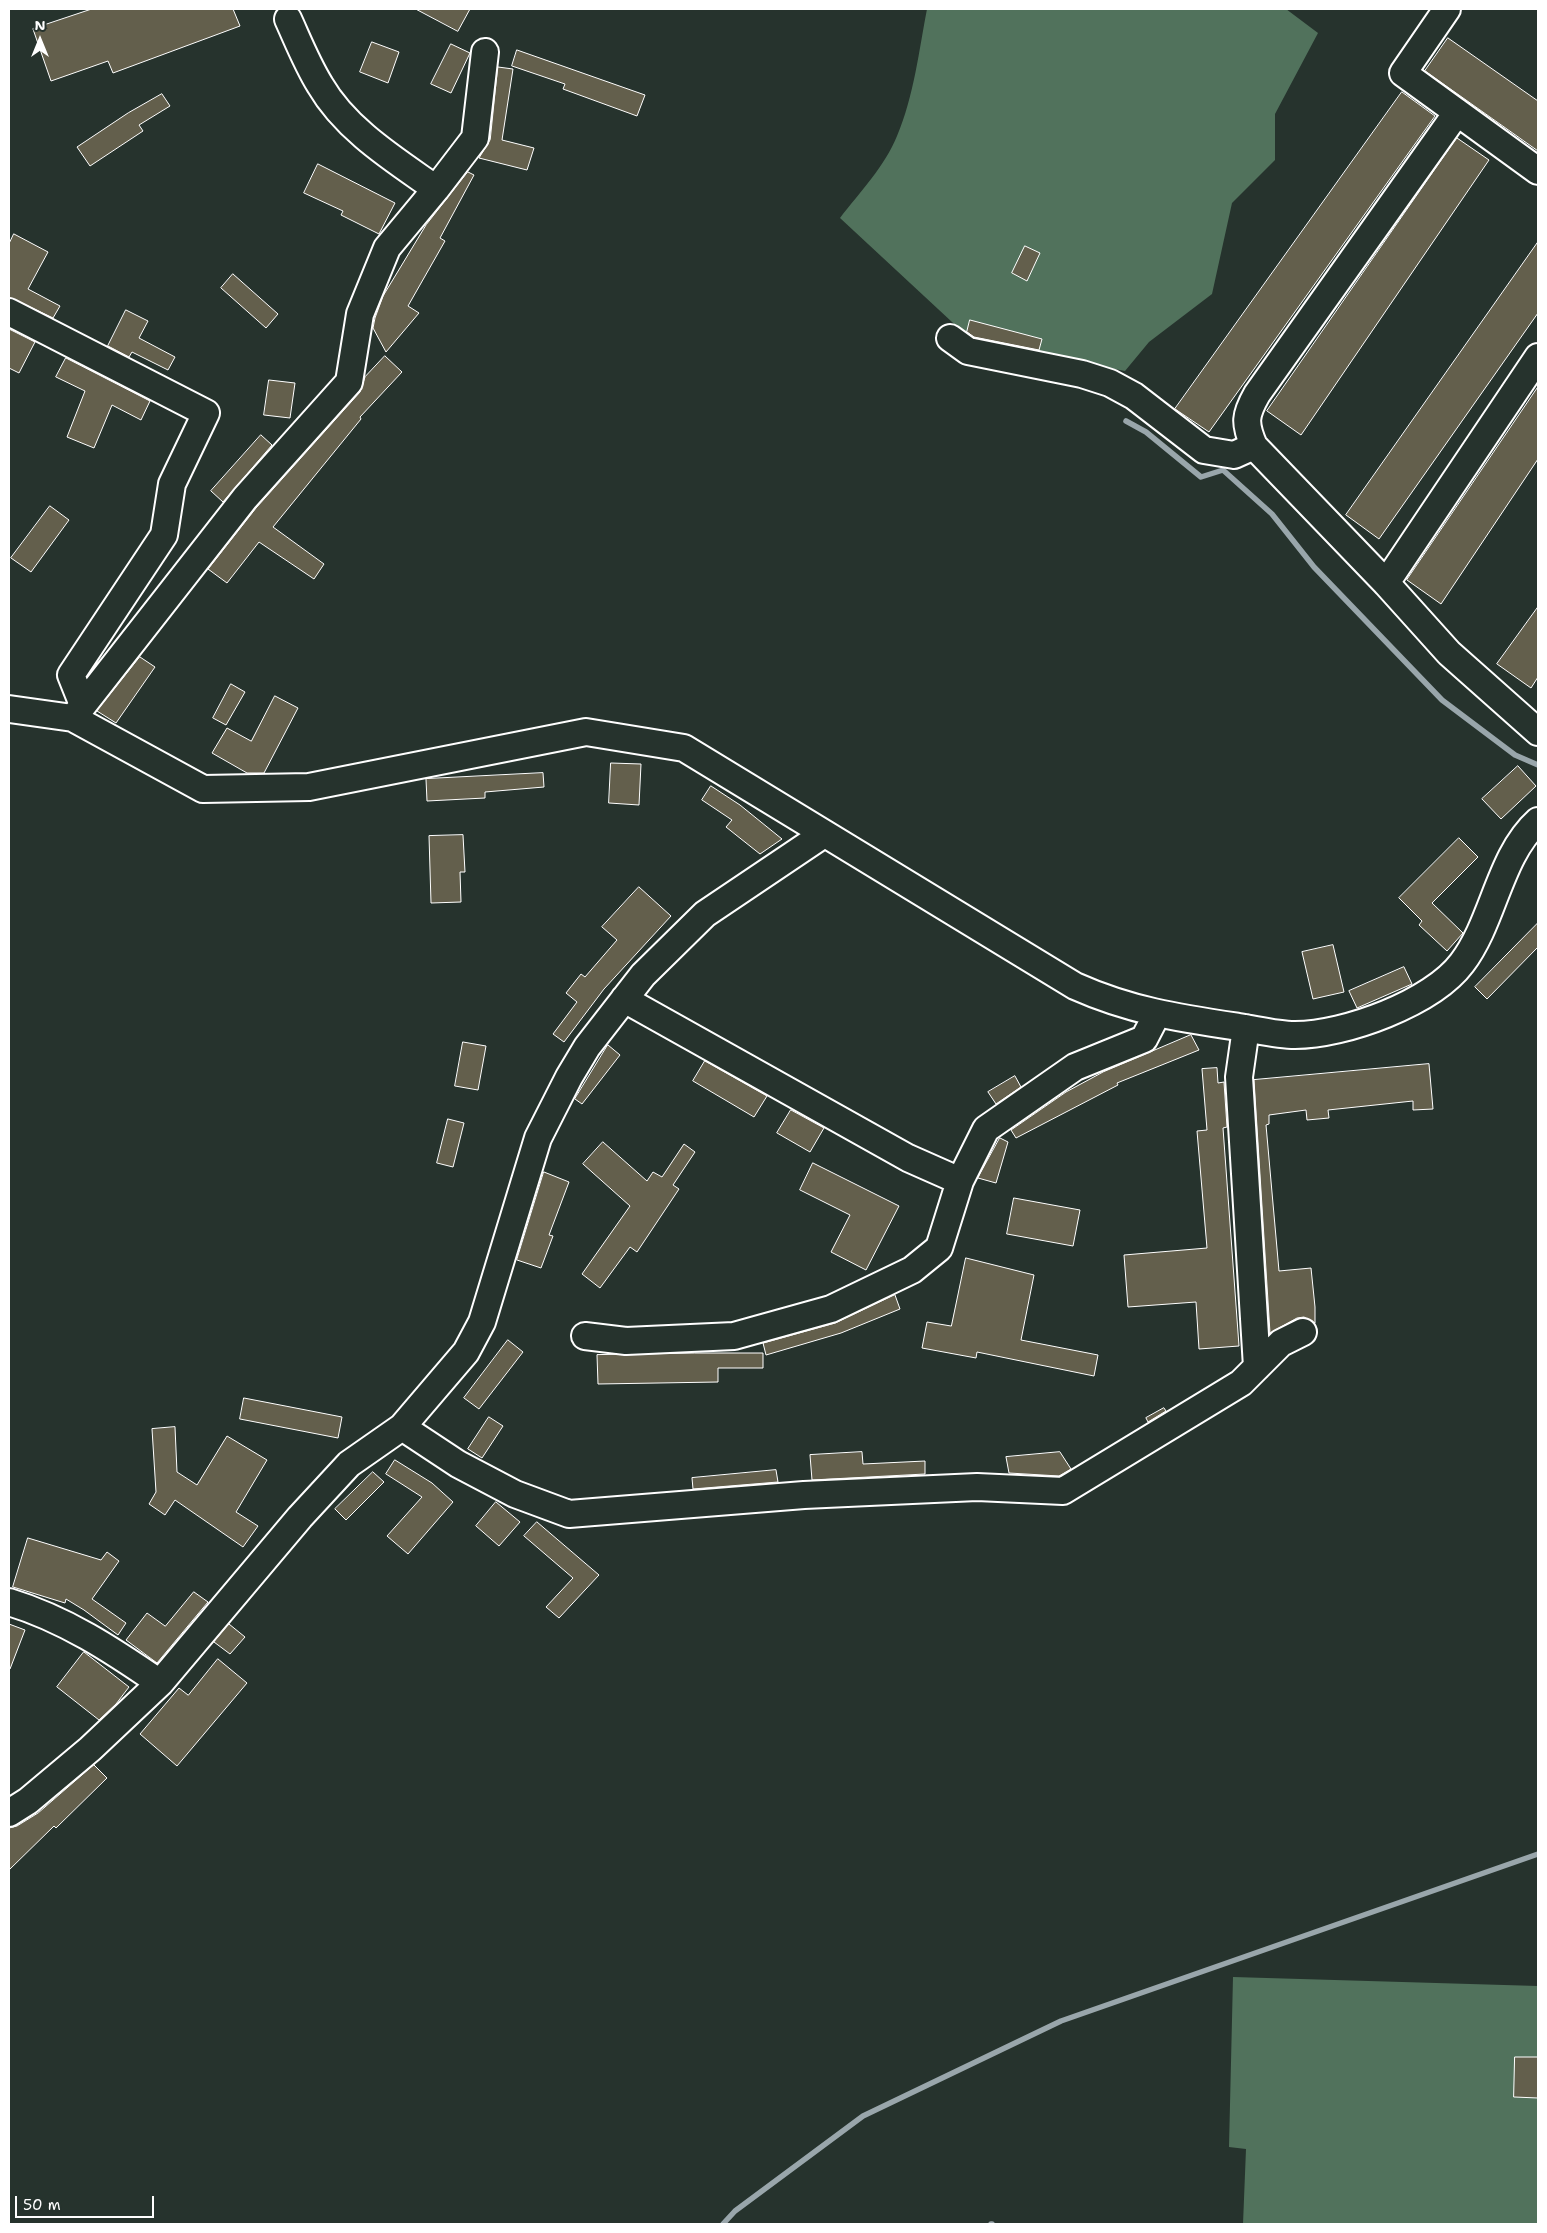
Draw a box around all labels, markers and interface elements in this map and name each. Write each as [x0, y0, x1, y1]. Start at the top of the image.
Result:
north arrow [15, 15, 65, 65]
text: N [34, 16, 46, 34]
scale bar [18, 2186, 156, 2218]
text: 50 m [23, 2195, 61, 2215]

